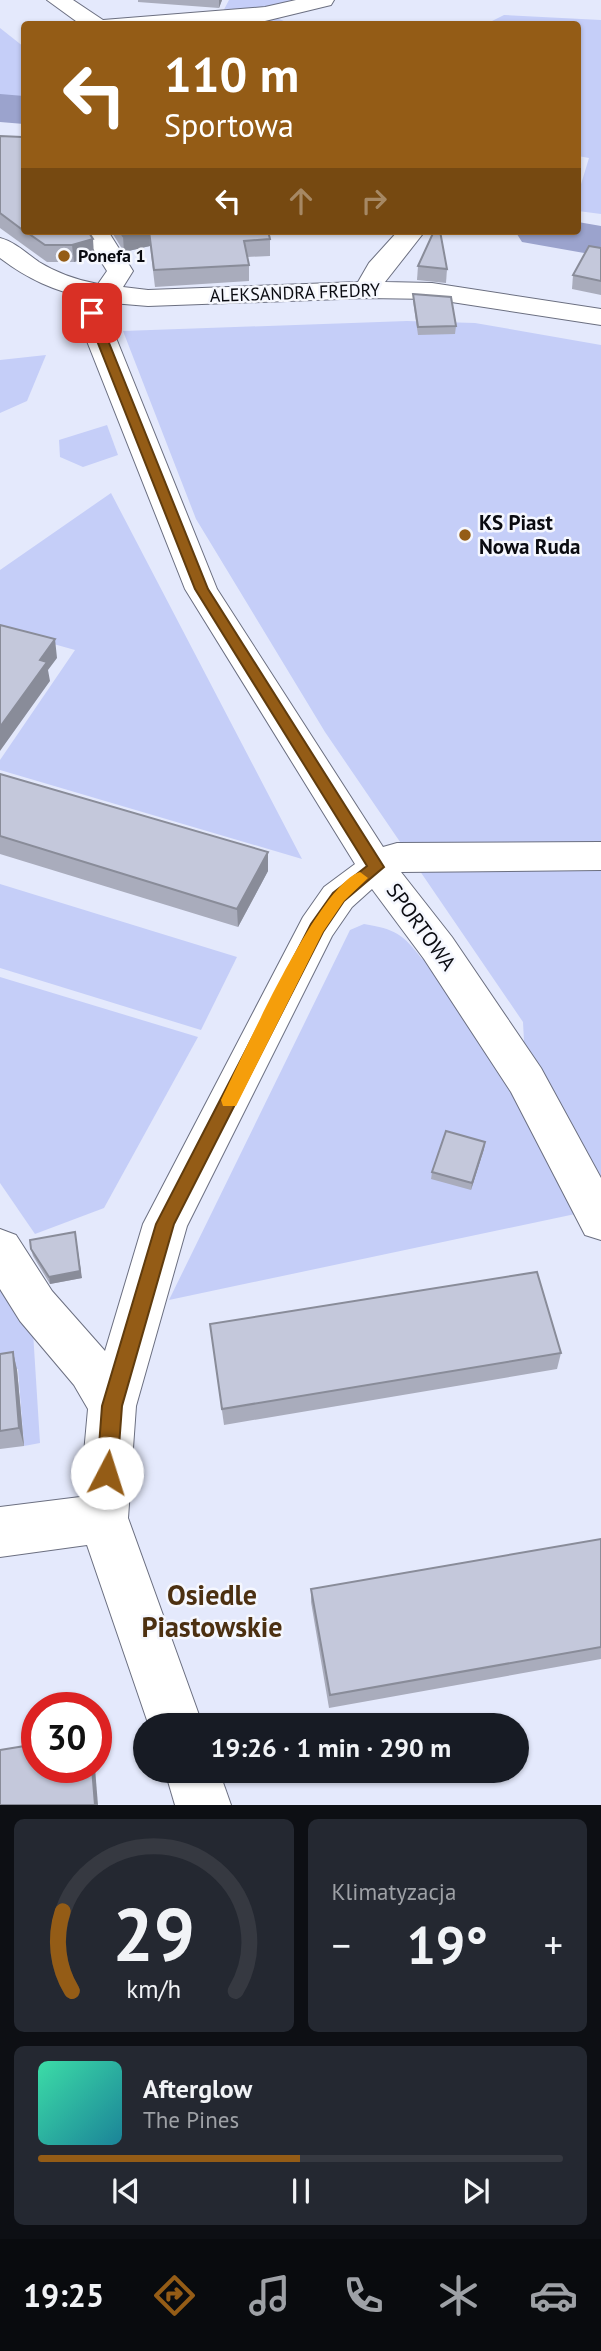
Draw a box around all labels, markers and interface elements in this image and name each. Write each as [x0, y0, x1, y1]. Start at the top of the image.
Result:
text: 110 m [164, 42, 299, 106]
icon: left [49, 49, 140, 140]
text: Sportowa [164, 104, 294, 146]
icon: left [209, 182, 247, 220]
icon: ahead [282, 182, 320, 220]
icon: right [355, 182, 393, 220]
place label: Ponefa 1 [78, 244, 146, 267]
marker: Ponefa 1 [56, 248, 72, 264]
street label: ALEKSANDRA FREDRY [209, 278, 381, 307]
pin [62, 283, 122, 343]
icon: arrive [73, 294, 111, 332]
place label: KS Piast Nowa Ruda [479, 509, 580, 560]
marker: KS Piast Nowa Ruda [457, 527, 473, 543]
street label: SPORTOWA [381, 878, 463, 976]
position arrow [70, 1436, 144, 1510]
district label: Osiedle Piastowskie [141, 1576, 283, 1645]
speed limit sign: 30 [21, 1692, 112, 1783]
text: 19:26 · 1 min · 290 m [211, 1731, 451, 1764]
text: Klimatyzacja [332, 1877, 456, 1906]
text: 29 [112, 1888, 195, 1982]
text: 19° [406, 1911, 488, 1978]
text: − [332, 1920, 351, 1969]
text: + [544, 1920, 563, 1969]
text: km/h [126, 1973, 181, 2005]
text: Afterglow [143, 2072, 252, 2105]
text: The Pines [143, 2105, 239, 2134]
icon: previous [107, 2172, 145, 2210]
icon: pause [282, 2172, 320, 2210]
icon: next [457, 2172, 495, 2210]
icon: directions [150, 2271, 199, 2320]
icon: music [245, 2271, 294, 2320]
icon: phone [339, 2271, 388, 2320]
icon: climate [434, 2271, 483, 2320]
icon: car [529, 2271, 578, 2320]
text: 19:25 [23, 2274, 104, 2316]

